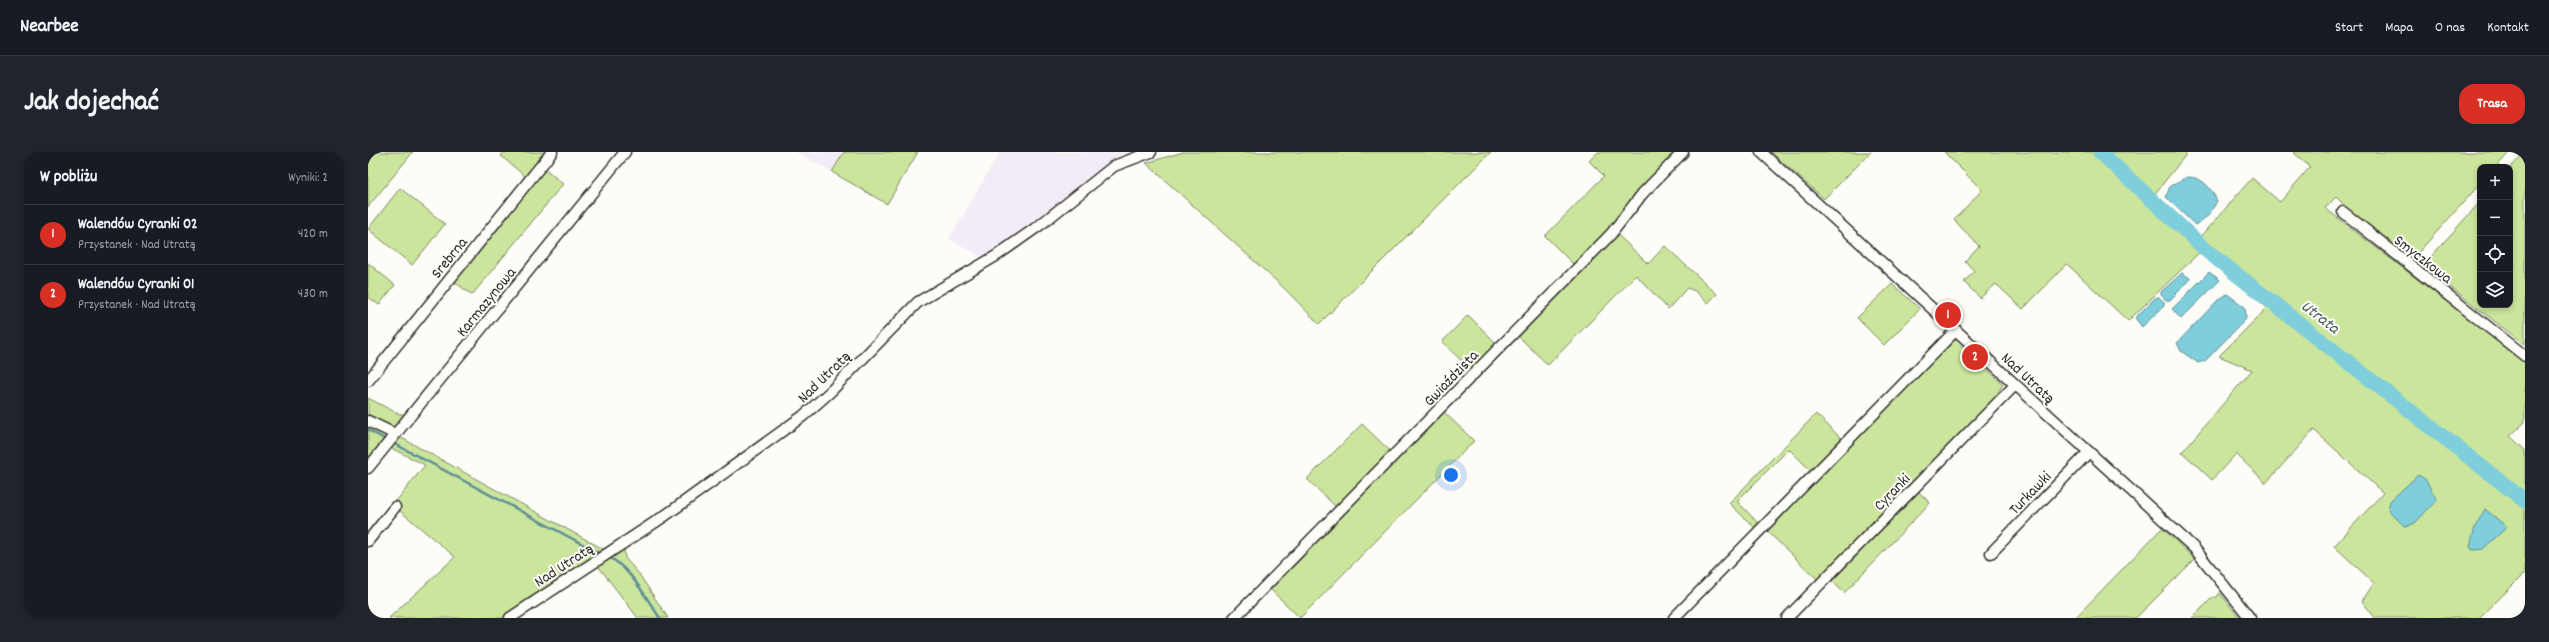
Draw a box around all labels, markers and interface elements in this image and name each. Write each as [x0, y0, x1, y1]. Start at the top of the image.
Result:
text: Nearbee [20, 14, 79, 41]
text: Start [2335, 18, 2363, 38]
text: Mapa [2385, 18, 2413, 38]
text: O nas [2435, 18, 2465, 38]
text: Kontakt [2487, 18, 2529, 38]
text: Jak dojechać [24, 84, 159, 124]
button: Trasa [2459, 84, 2525, 124]
map controls [2477, 164, 2513, 308]
button: + [2477, 164, 2513, 200]
text: W pobliżu [40, 166, 97, 190]
text: Wyniki: 2 [288, 169, 328, 188]
button: − [2477, 200, 2513, 236]
text: Walendów Cyranki 02 [78, 214, 198, 236]
text: 1 [52, 225, 54, 244]
text: 420 m [298, 225, 328, 244]
street label: Smyczkowa [2388, 230, 2457, 290]
street label: Srebrna [426, 232, 474, 284]
text: Przystanek · Nad Utratą [78, 236, 195, 255]
button: locate [2477, 236, 2513, 272]
street label: Karmazynowa [452, 262, 523, 343]
button: layers [2477, 272, 2513, 308]
text: Walendów Cyranki 01 [78, 274, 194, 296]
text: 2 [50, 285, 56, 304]
text: 430 m [298, 285, 328, 304]
text: Przystanek · Nad Utratą [78, 296, 195, 315]
water label: Utrata [2295, 296, 2344, 342]
pin: 1 [1935, 300, 1961, 330]
pin: 2 [1962, 342, 1988, 372]
street label: Gwiaździsta [1419, 345, 1485, 412]
street label: Nad Utratą [793, 346, 857, 409]
street label: Nad Utratą [1995, 348, 2060, 410]
your location [1441, 465, 1461, 485]
street label: Turkawki [2004, 467, 2058, 521]
street label: Cyranki [1869, 469, 1917, 517]
street label: Nad Utratą [530, 538, 599, 594]

